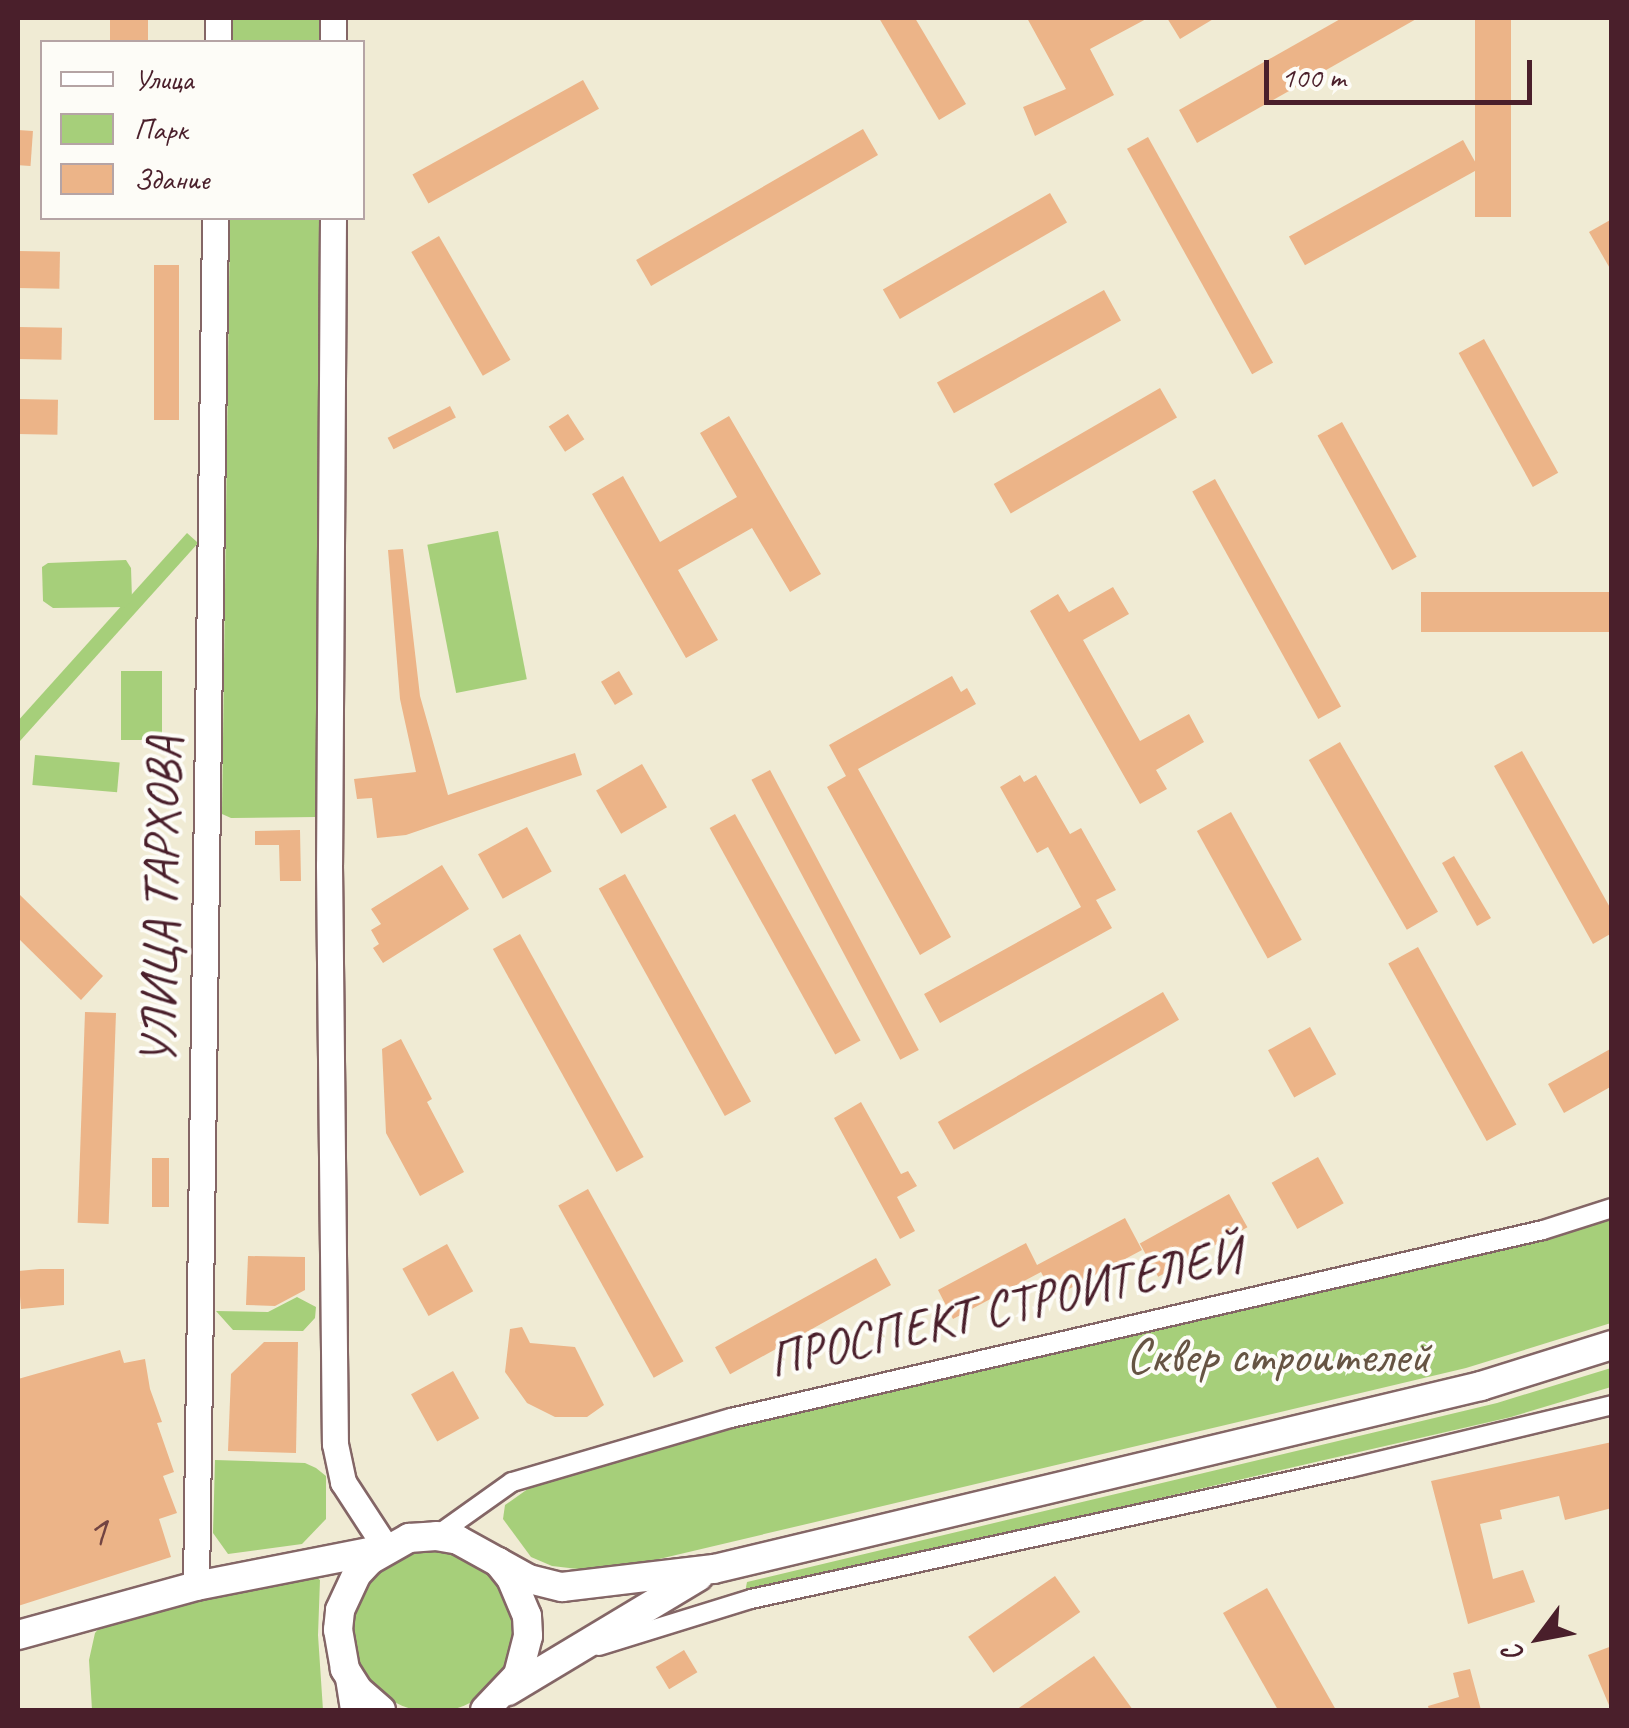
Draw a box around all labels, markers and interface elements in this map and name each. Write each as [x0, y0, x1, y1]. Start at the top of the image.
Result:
legend [40, 40, 365, 220]
scale bar [1269, 40, 1536, 102]
text: 100 m [1281, 58, 1346, 96]
text: Улица [134, 60, 193, 98]
text: Парк [134, 110, 188, 148]
text: Здание [134, 160, 209, 198]
street label: УЛИЦА ТАРХОВА [128, 737, 194, 1065]
street label: ПРОСПЕКТ СТРОИТЕЛЕЙ [763, 1223, 1247, 1391]
park label: Cквер cтроителей [1126, 1326, 1430, 1386]
house number: 1 [87, 1504, 107, 1558]
north arrow [1489, 1588, 1589, 1688]
text: С [1495, 1639, 1532, 1669]

